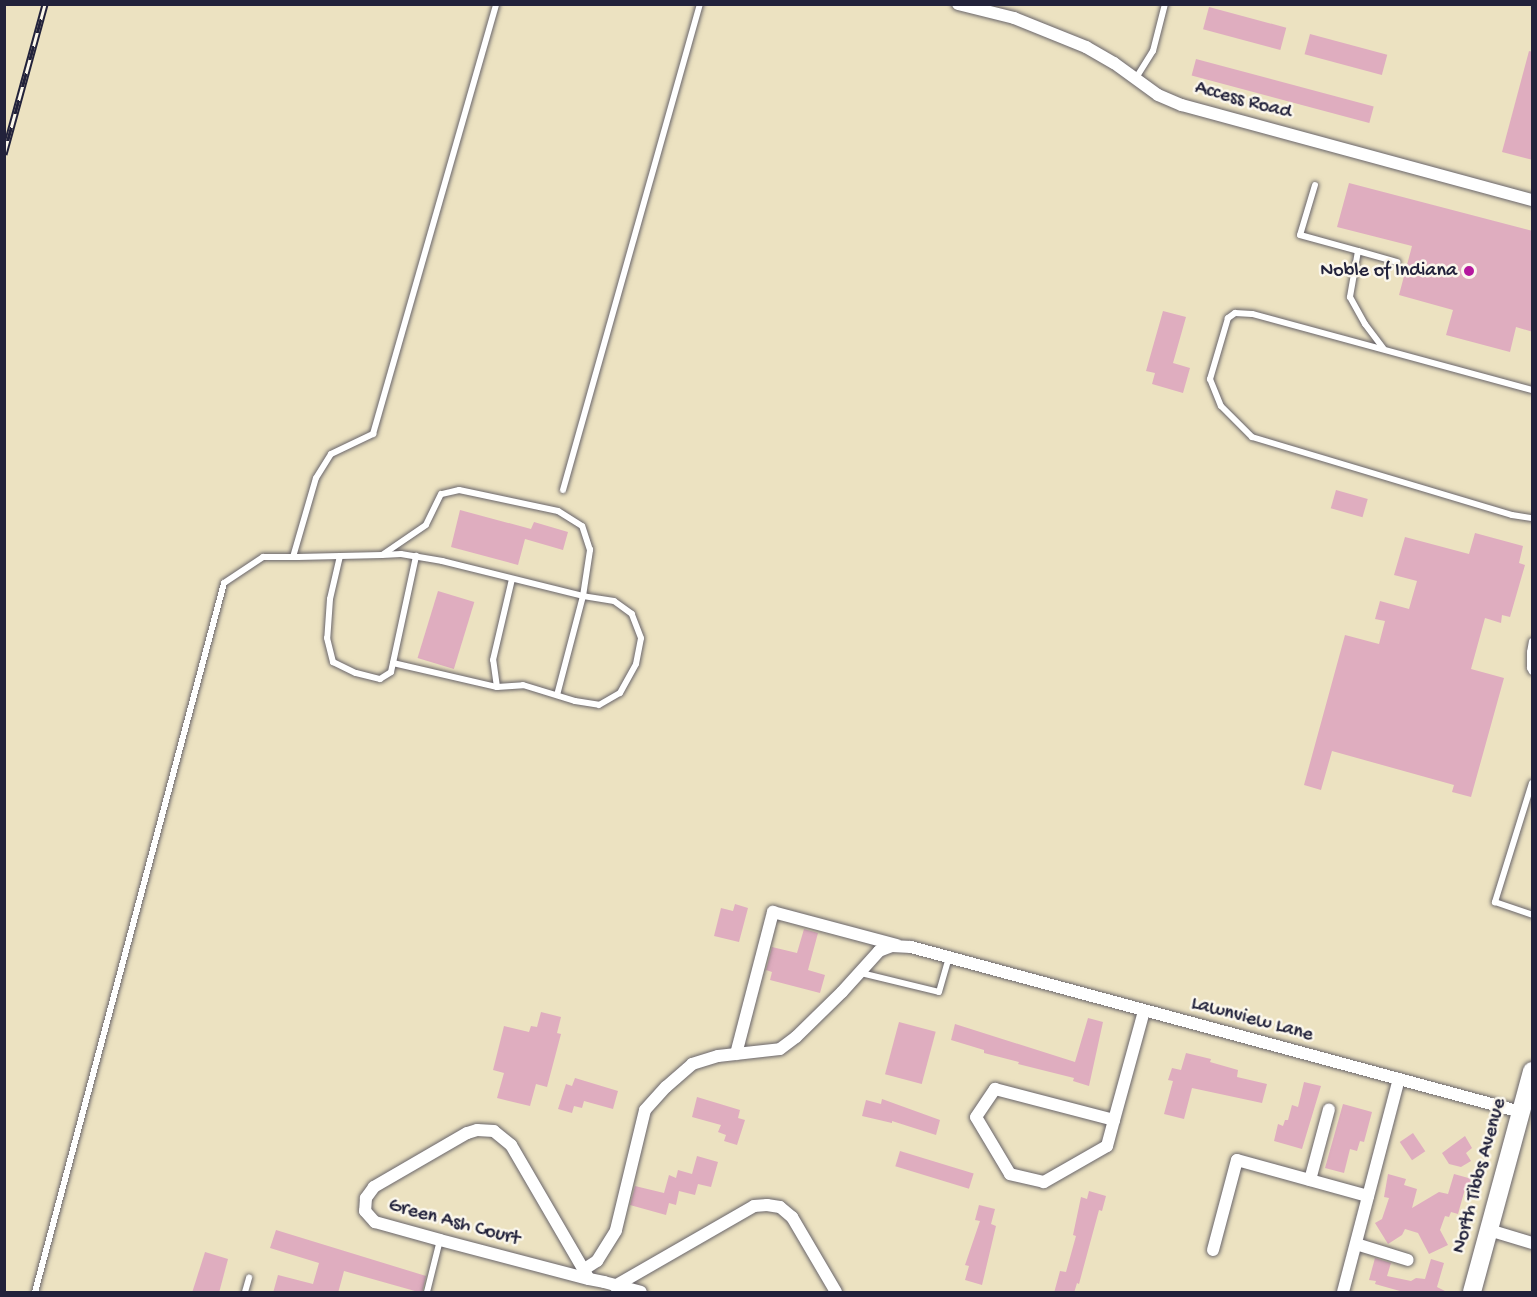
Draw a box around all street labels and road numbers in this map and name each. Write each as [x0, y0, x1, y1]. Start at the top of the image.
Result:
street label: Access Road [1192, 77, 1294, 125]
street label: Lawnview Lane [1188, 992, 1316, 1048]
street label: North Tibbs Avenue [1448, 1096, 1512, 1256]
street label: Green Ash Court [386, 1194, 522, 1252]

